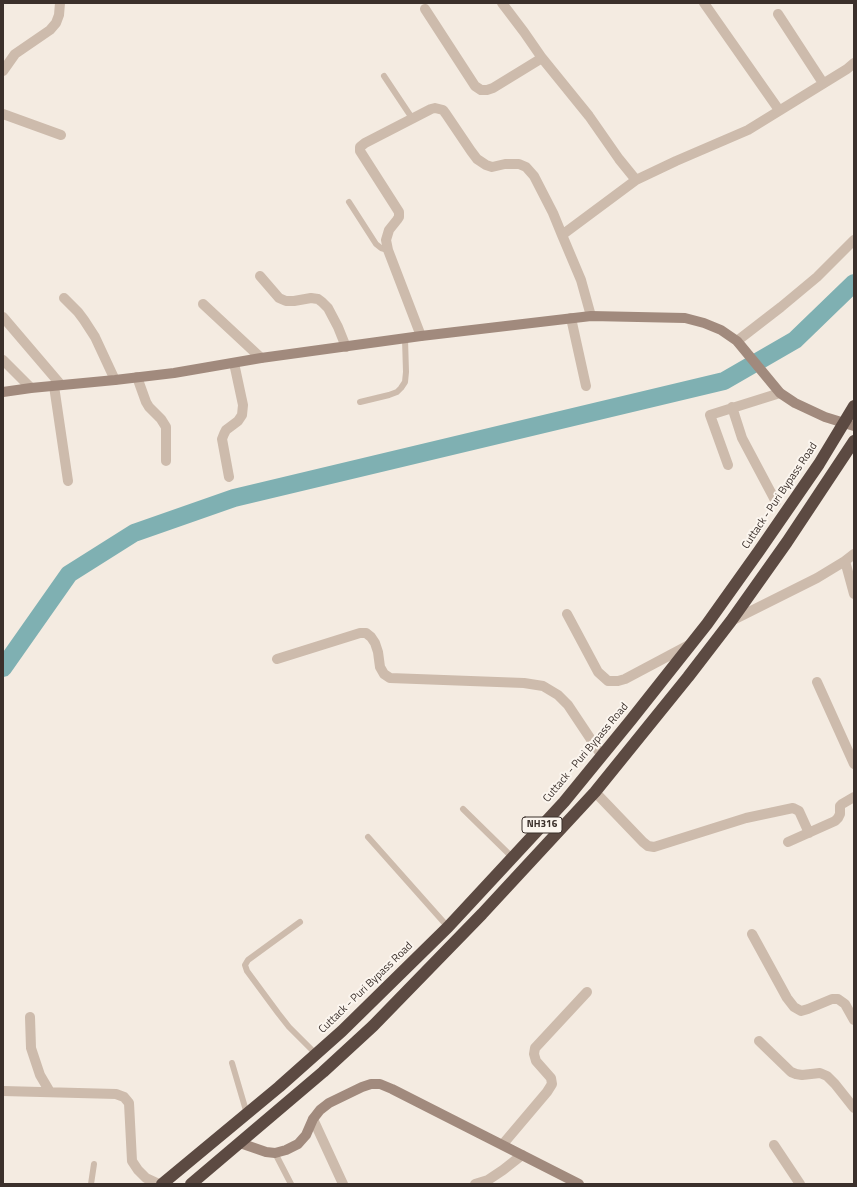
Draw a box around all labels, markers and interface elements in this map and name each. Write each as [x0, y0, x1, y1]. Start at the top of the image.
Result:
street label: Cuttack - Puri Bypass Road [739, 440, 821, 552]
street label: Cuttack - Puri Bypass Road [541, 701, 631, 805]
road number: NH316 [522, 817, 562, 833]
street label: Cuttack - Puri Bypass Road [316, 940, 416, 1036]

